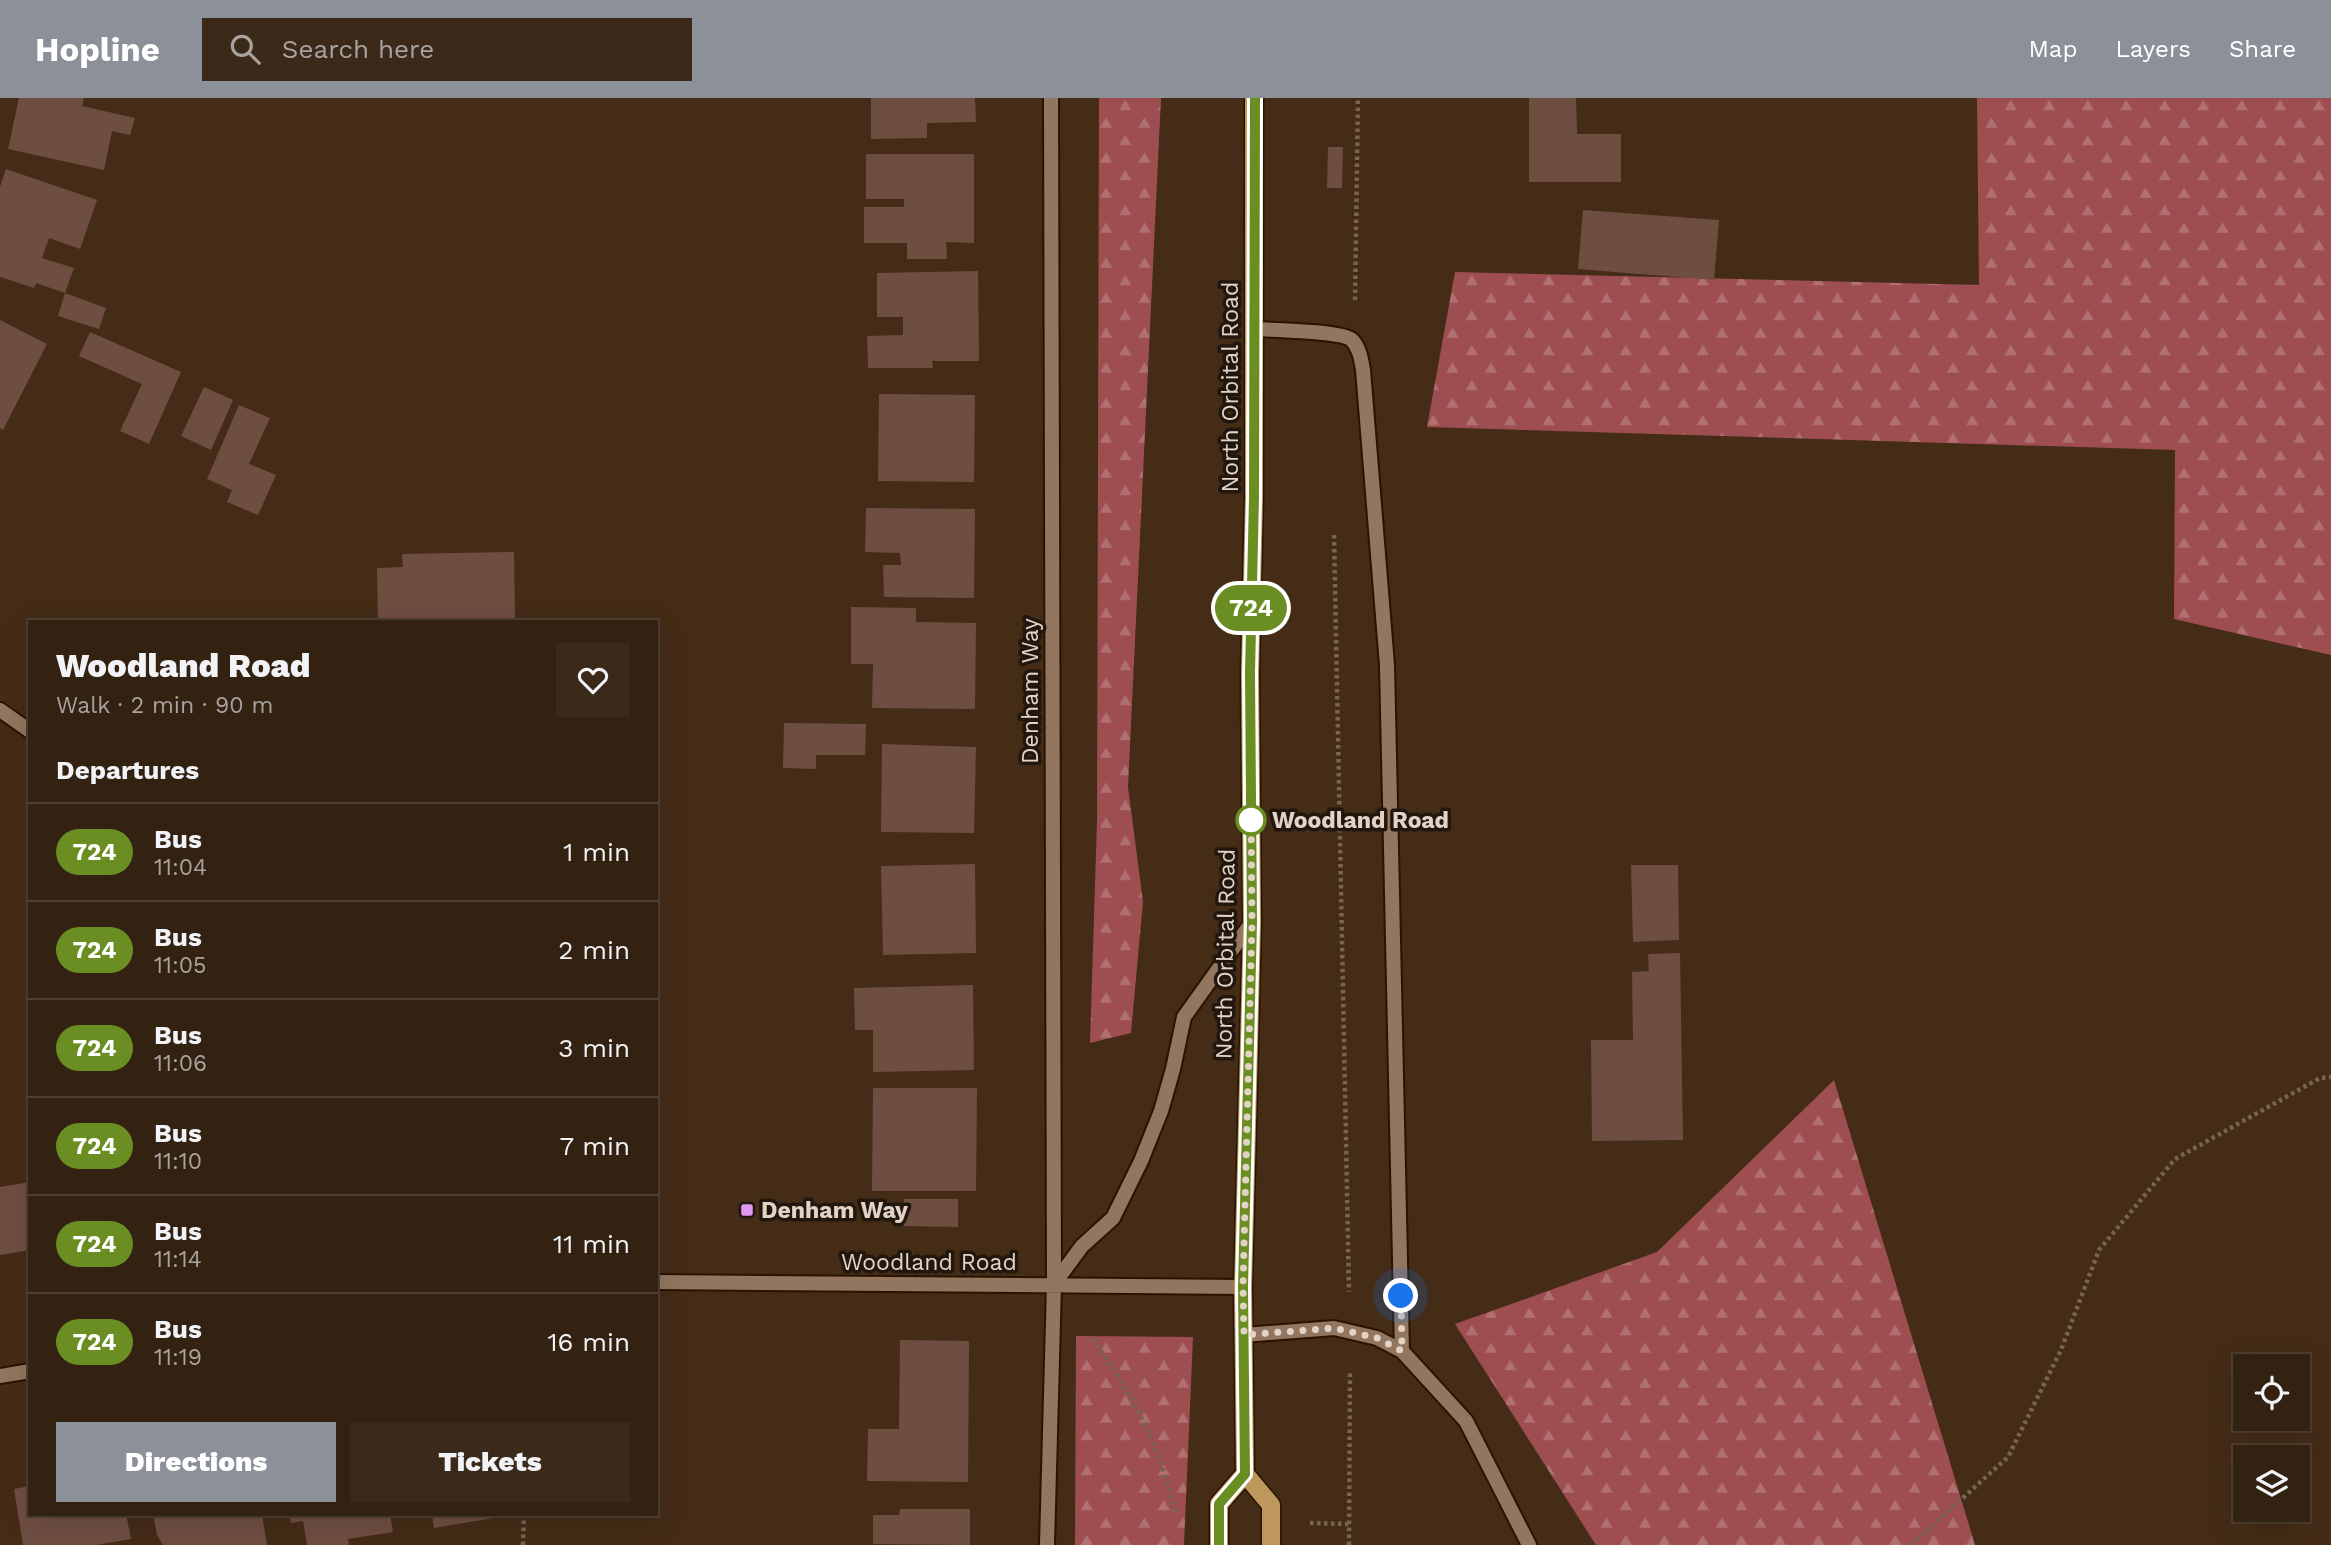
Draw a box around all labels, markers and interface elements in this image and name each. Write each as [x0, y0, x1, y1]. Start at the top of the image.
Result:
search box [202, 18, 692, 81]
text: Hopline [35, 30, 160, 69]
icon: search [226, 30, 264, 68]
text: Search here [282, 34, 434, 64]
text: Map [2029, 35, 2077, 63]
text: Layers [2115, 35, 2191, 63]
text: Share [2229, 35, 2296, 63]
street label: North Orbital Road [1217, 282, 1244, 492]
line badge: 724 [1211, 585, 1291, 631]
text: 724 [1229, 594, 1273, 622]
street label: Denham Way [1017, 618, 1044, 764]
button: heart [556, 643, 630, 717]
text: Woodland Road [56, 646, 310, 685]
text: Walk · 2 min · 90 m [56, 692, 273, 719]
text: Departures [56, 755, 199, 785]
marker: Woodland Road [1236, 805, 1266, 835]
place label: Woodland Road [1272, 807, 1449, 834]
text: Bus [154, 824, 202, 854]
text: 1 min [563, 837, 630, 867]
text: 724 [72, 838, 117, 866]
street label: North Orbital Road [1210, 848, 1241, 1060]
text: 11:04 [154, 854, 207, 881]
text: Bus [154, 922, 202, 952]
text: 2 min [558, 935, 630, 965]
text: 724 [72, 936, 117, 964]
text: 11:05 [154, 952, 206, 979]
text: Bus [154, 1020, 202, 1050]
text: 3 min [558, 1033, 630, 1063]
text: 724 [72, 1034, 117, 1062]
text: 11:06 [154, 1050, 207, 1077]
text: Bus [154, 1118, 202, 1148]
text: 7 min [560, 1131, 630, 1161]
text: 724 [72, 1132, 117, 1160]
text: 11:10 [154, 1148, 202, 1175]
place label: Denham Way [761, 1197, 908, 1224]
marker: Denham Way [739, 1202, 755, 1218]
text: Bus [154, 1216, 202, 1246]
text: 11 min [553, 1229, 630, 1259]
text: 724 [72, 1230, 117, 1258]
text: 11:14 [154, 1246, 202, 1273]
street label: Woodland Road [841, 1249, 1017, 1276]
your location [1383, 1278, 1418, 1313]
text: Bus [154, 1314, 202, 1344]
text: 16 min [547, 1327, 630, 1357]
text: 724 [72, 1328, 117, 1356]
text: 11:19 [154, 1344, 202, 1371]
map controls [2233, 1354, 2310, 1522]
button: locate [2233, 1354, 2310, 1431]
button: Directions [56, 1422, 336, 1502]
button: Tickets [350, 1422, 630, 1502]
button: layers [2233, 1445, 2310, 1522]

